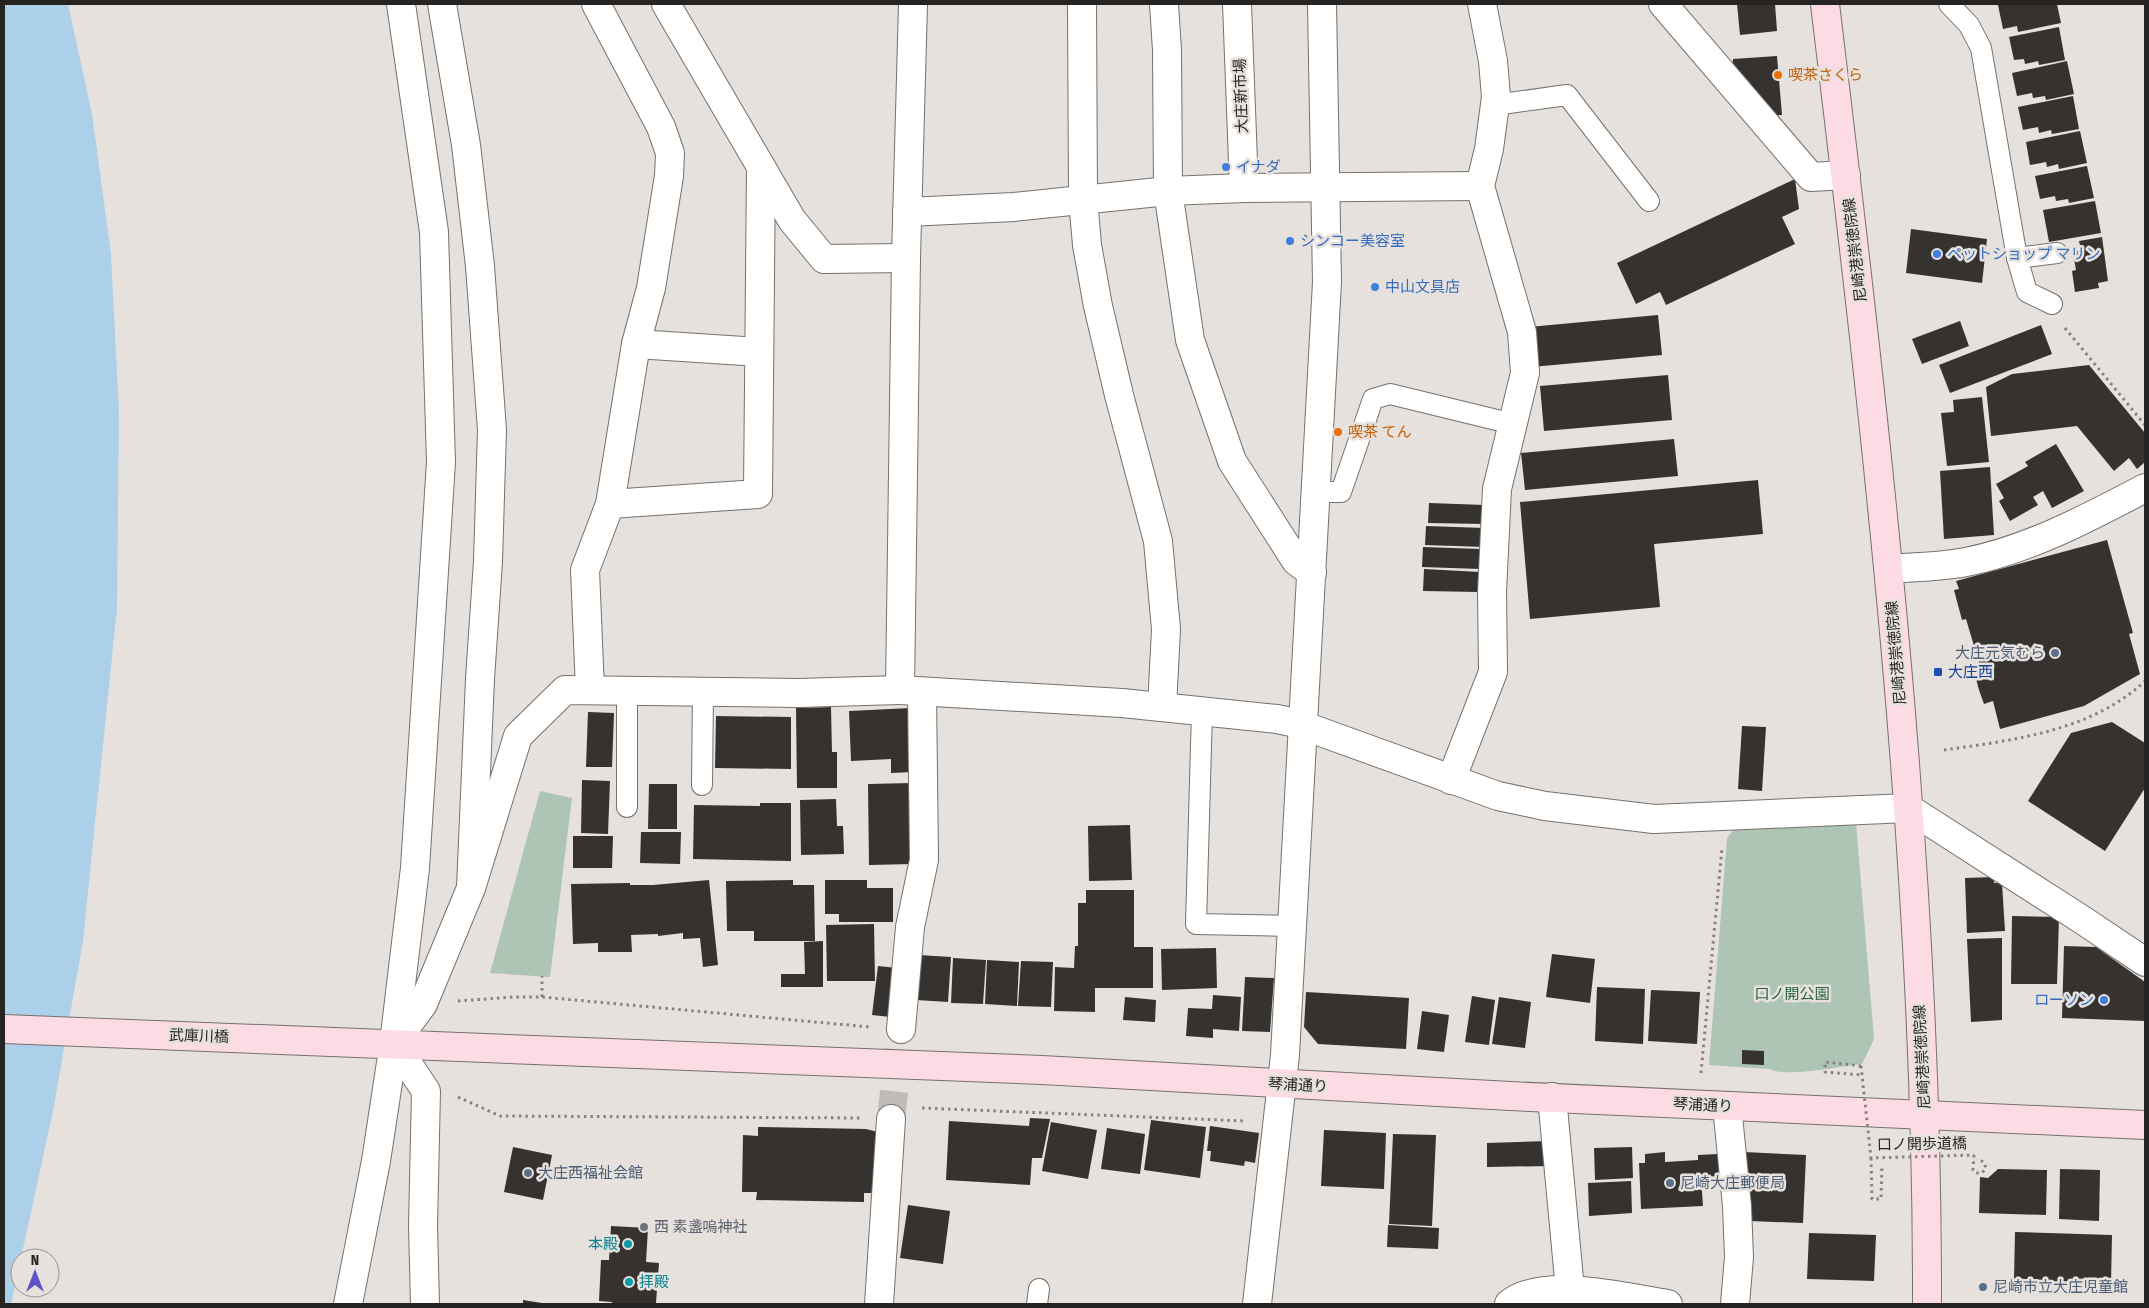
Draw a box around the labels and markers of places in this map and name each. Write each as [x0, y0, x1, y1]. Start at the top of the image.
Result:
place label: 喫茶さくら [1788, 66, 1863, 84]
marker: 喫茶さくら [1772, 69, 1784, 81]
place label: イナダ [1236, 158, 1281, 176]
marker: イナダ [1220, 161, 1232, 173]
place label: シンコー美容室 [1300, 232, 1405, 250]
marker: シンコー美容室 [1284, 235, 1296, 247]
place label: ペットショップ マリン [1947, 245, 2101, 263]
marker: ペットショップ マリン [1931, 248, 1943, 260]
place label: 中山文具店 [1385, 278, 1460, 296]
marker: 中山文具店 [1369, 281, 1381, 293]
place label: 喫茶 てん [1348, 423, 1412, 441]
marker: 喫茶 てん [1332, 426, 1344, 438]
place label: 大庄元気むら [1955, 644, 2045, 662]
marker: 大庄元気むら [2049, 647, 2061, 659]
place label: 大庄西 [1948, 663, 1993, 681]
marker: 大庄西 [1932, 666, 1944, 678]
place label: ローソン [2034, 991, 2094, 1009]
marker: ローソン [2098, 994, 2110, 1006]
place label: 大庄西福祉会館 [538, 1164, 643, 1182]
marker: 大庄西福祉会館 [522, 1167, 534, 1179]
place label: 尼崎大庄郵便局 [1680, 1174, 1785, 1192]
marker: 尼崎大庄郵便局 [1664, 1177, 1676, 1189]
place label: 西 素盞嗚神社 [654, 1218, 748, 1236]
marker: 西 素盞嗚神社 [638, 1221, 650, 1233]
place label: 本殿 [588, 1235, 618, 1253]
marker: 本殿 [622, 1238, 634, 1250]
place label: 拝殿 [639, 1273, 669, 1291]
marker: 拝殿 [623, 1276, 635, 1288]
place label: 尼崎市立大庄児童館 [1993, 1278, 2128, 1296]
marker: 尼崎市立大庄児童館 [1977, 1281, 1989, 1293]

